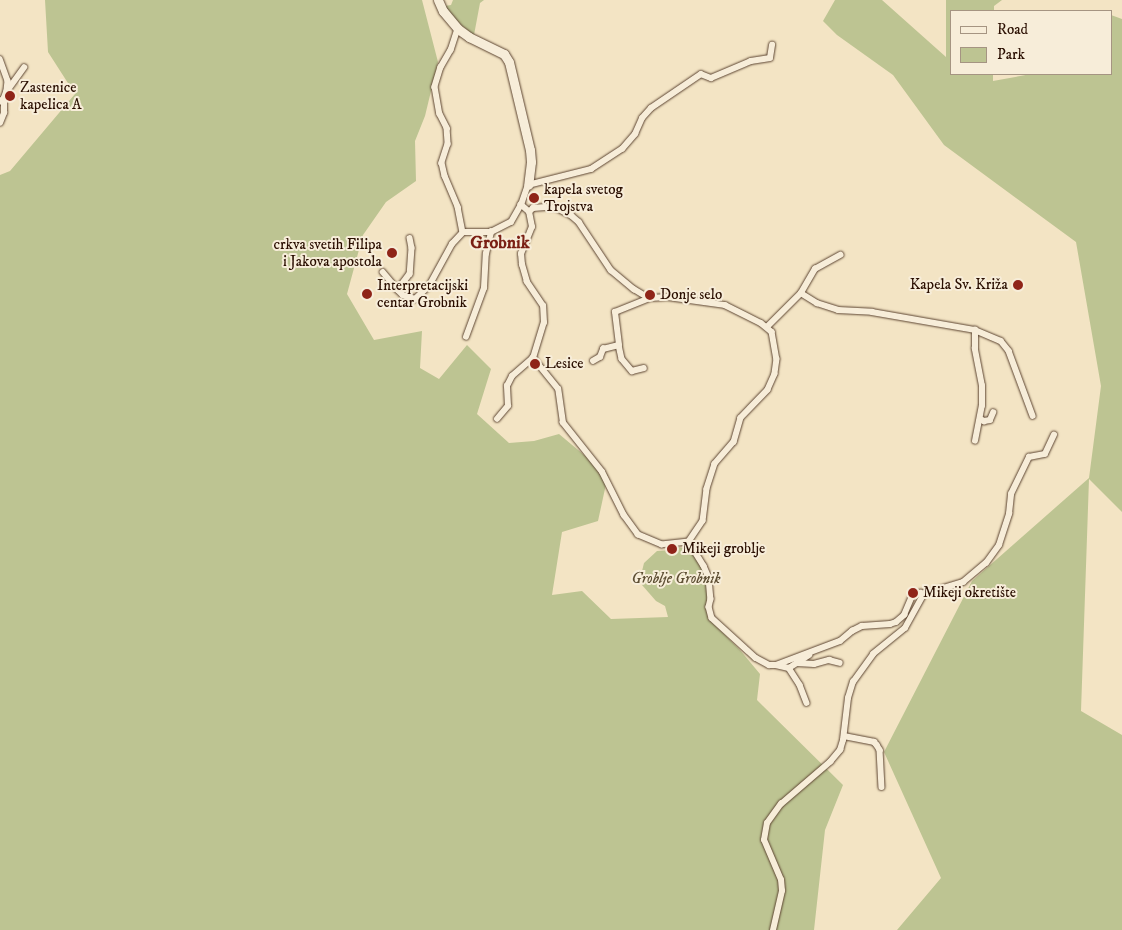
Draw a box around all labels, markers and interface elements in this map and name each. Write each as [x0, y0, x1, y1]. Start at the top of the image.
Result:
legend [950, 10, 1112, 75]
text: Road [997, 20, 1028, 39]
text: Park [997, 45, 1025, 64]
place label: Zastenice kapelica A [20, 78, 82, 113]
marker: Zastenice kapelica A [4, 90, 16, 102]
place label: kapela svetog Trojstva [544, 180, 623, 215]
marker: kapela svetog Trojstva [528, 192, 540, 204]
district label: Grobnik [470, 232, 530, 254]
place label: crkva svetih Filipa i Jakova apostola [274, 235, 382, 270]
marker: crkva svetih Filipa i Jakova apostola [386, 247, 398, 259]
place label: Interpretacijski centar Grobnik [377, 276, 468, 311]
place label: Kapela Sv. Križa [910, 276, 1008, 294]
marker: Kapela Sv. Križa [1012, 279, 1024, 291]
place label: Donje selo [660, 286, 722, 304]
marker: Interpretacijski centar Grobnik [361, 288, 373, 300]
marker: Donje selo [644, 289, 656, 301]
place label: Lesice [545, 355, 584, 373]
marker: Lesice [529, 358, 541, 370]
place label: Mikeji groblje [682, 540, 765, 558]
marker: Mikeji groblje [666, 543, 678, 555]
park label: Groblje Grobnik [632, 570, 720, 588]
place label: Mikeji okretište [923, 584, 1016, 602]
marker: Mikeji okretište [907, 587, 919, 599]

